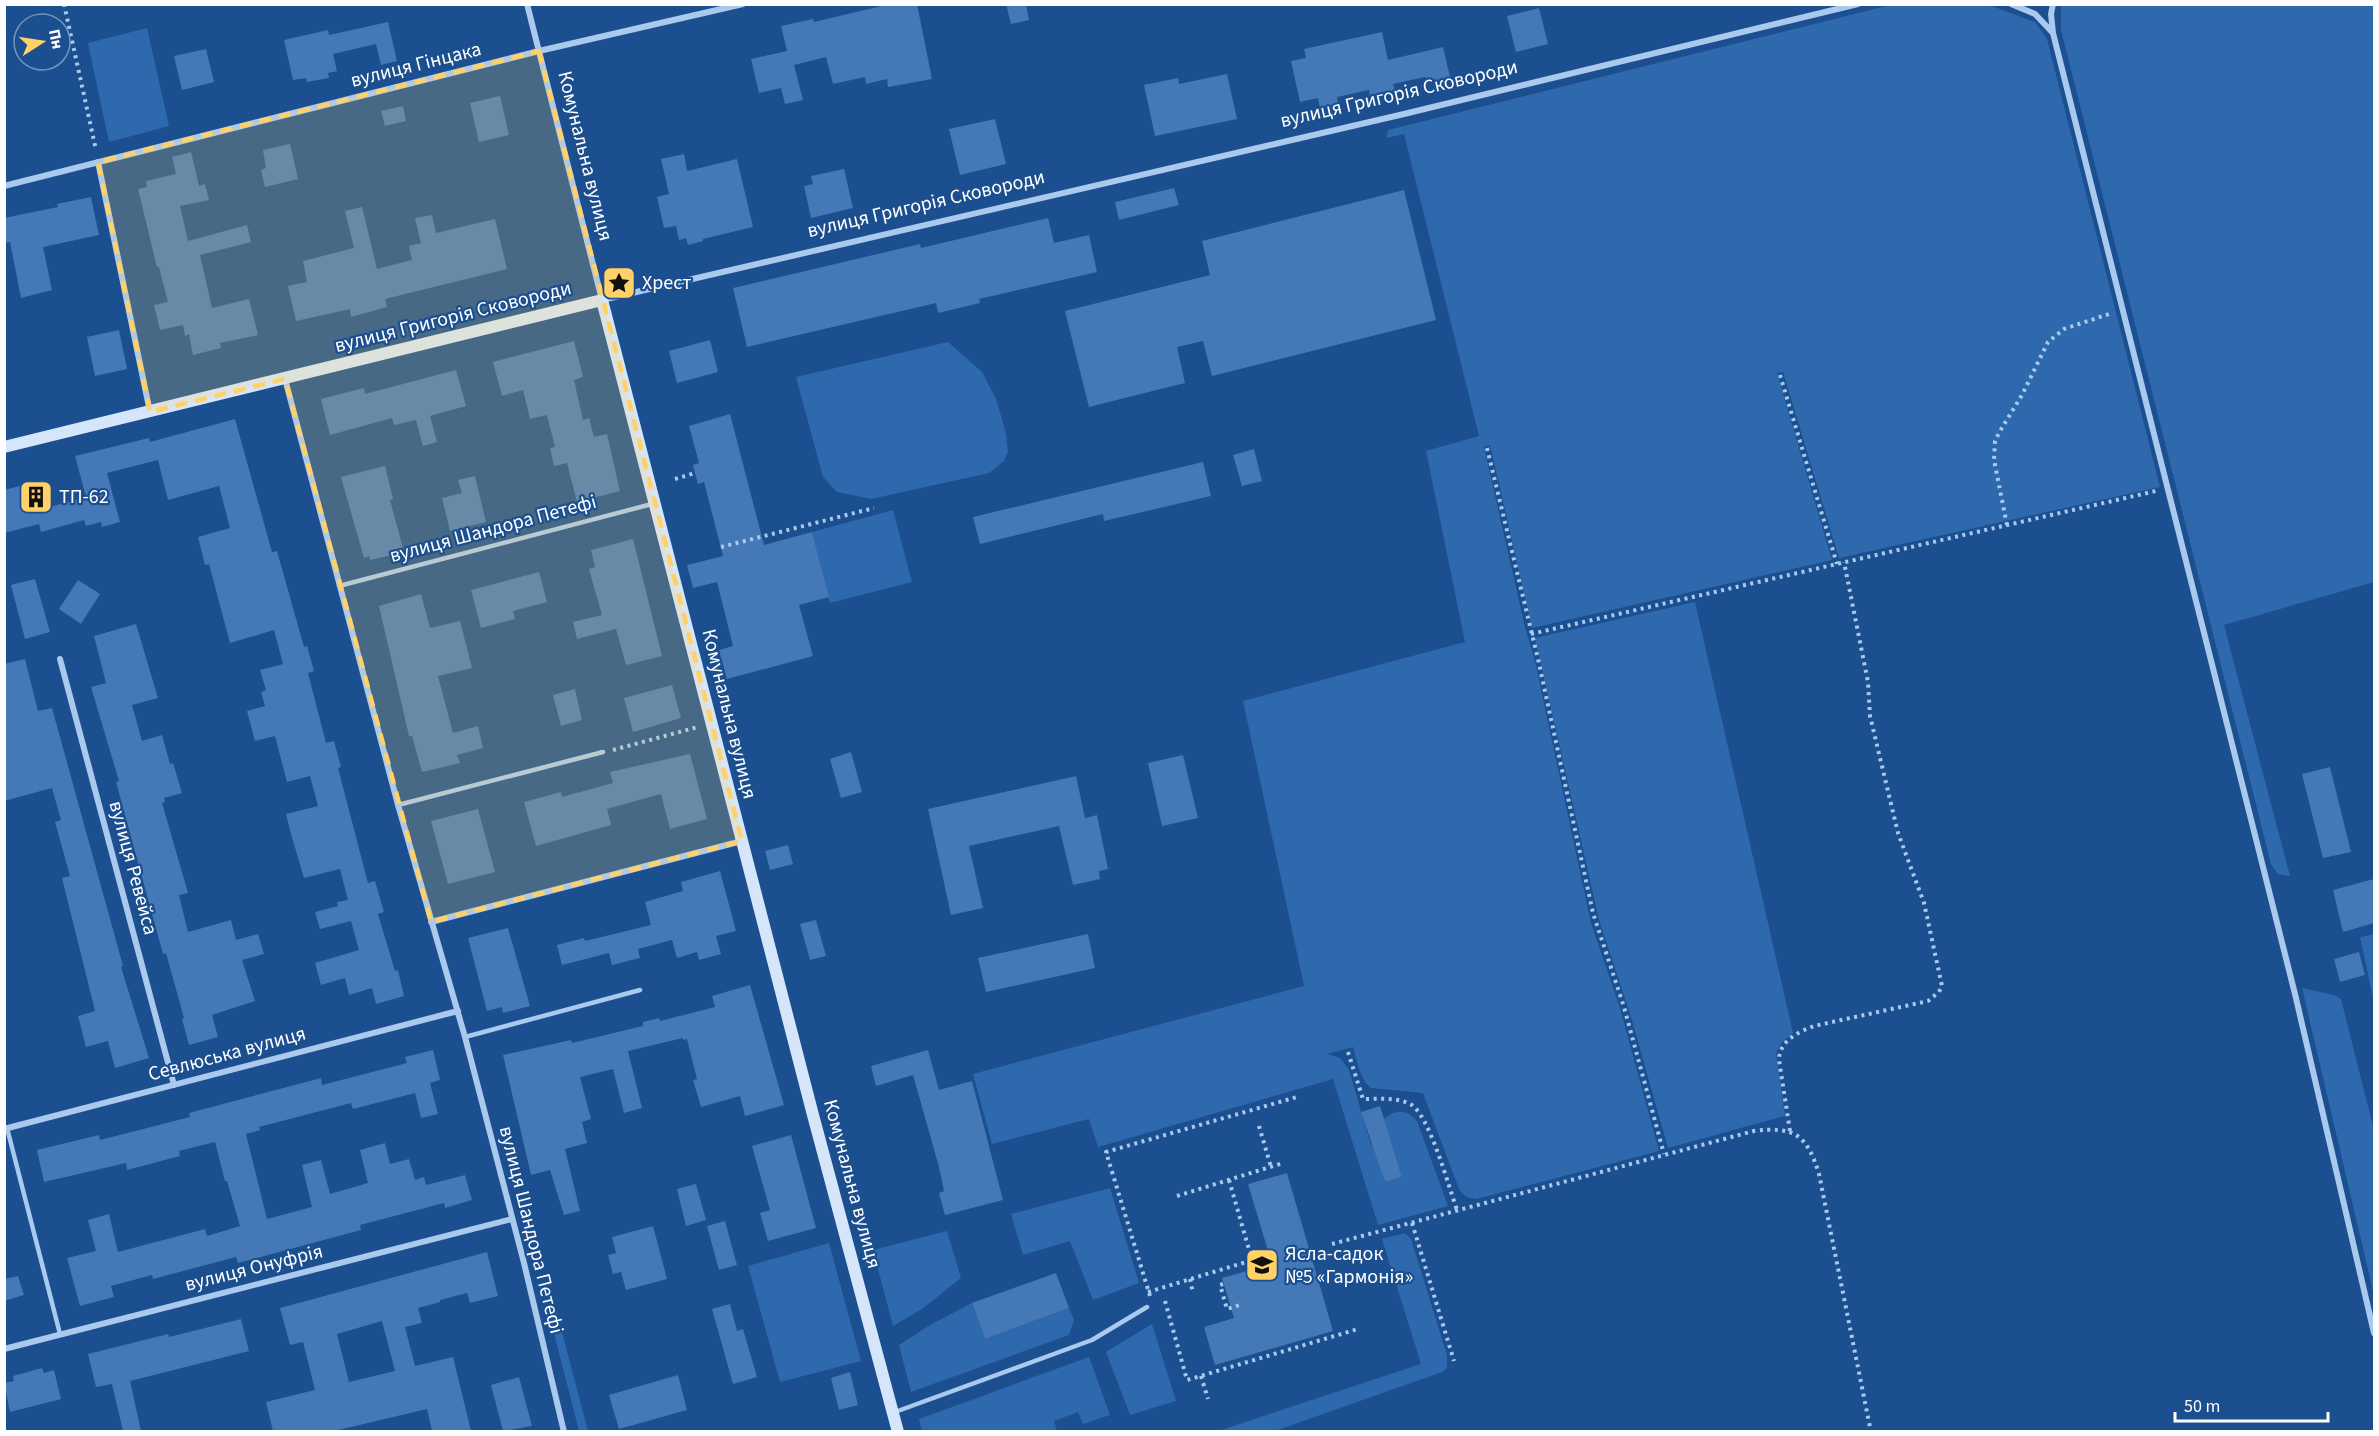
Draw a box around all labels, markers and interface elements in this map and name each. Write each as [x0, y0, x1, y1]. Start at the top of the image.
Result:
north arrow [12, 12, 72, 72]
text: Пн [43, 27, 69, 51]
street label: вулиця Гінцака [348, 35, 484, 95]
street label: вулиця Григорія Сковороди [1277, 53, 1521, 135]
street label: Комунальна вулиця [550, 68, 620, 244]
street label: вулиця Григорія Сковороди [804, 163, 1048, 245]
place icon: Хрест [601, 265, 637, 301]
place label: Хрест [642, 269, 691, 297]
street label: вулиця Григорія Сковороди [332, 274, 574, 360]
building icon: ТП-62 [18, 479, 54, 515]
place label: ТП-62 [59, 483, 109, 511]
street label: вулиця Шандора Петефі [387, 488, 599, 570]
street label: Комунальна вулиця [694, 626, 764, 802]
street label: вулиця Ревейса [102, 798, 164, 938]
street label: Севлюська вулиця [145, 1019, 309, 1089]
street label: Комунальна вулиця [816, 1096, 888, 1272]
street label: вулиця Шандора Петефі [492, 1123, 570, 1337]
street label: вулиця Онуфрія [182, 1237, 326, 1299]
place label: Ясла-садок №5 «Гармонія» [1285, 1240, 1413, 1291]
school or university icon: Ясла-садок №5 «Гармонія» [1244, 1247, 1280, 1283]
scale bar [2175, 1385, 2328, 1423]
text: 50 m [2184, 1394, 2220, 1419]

